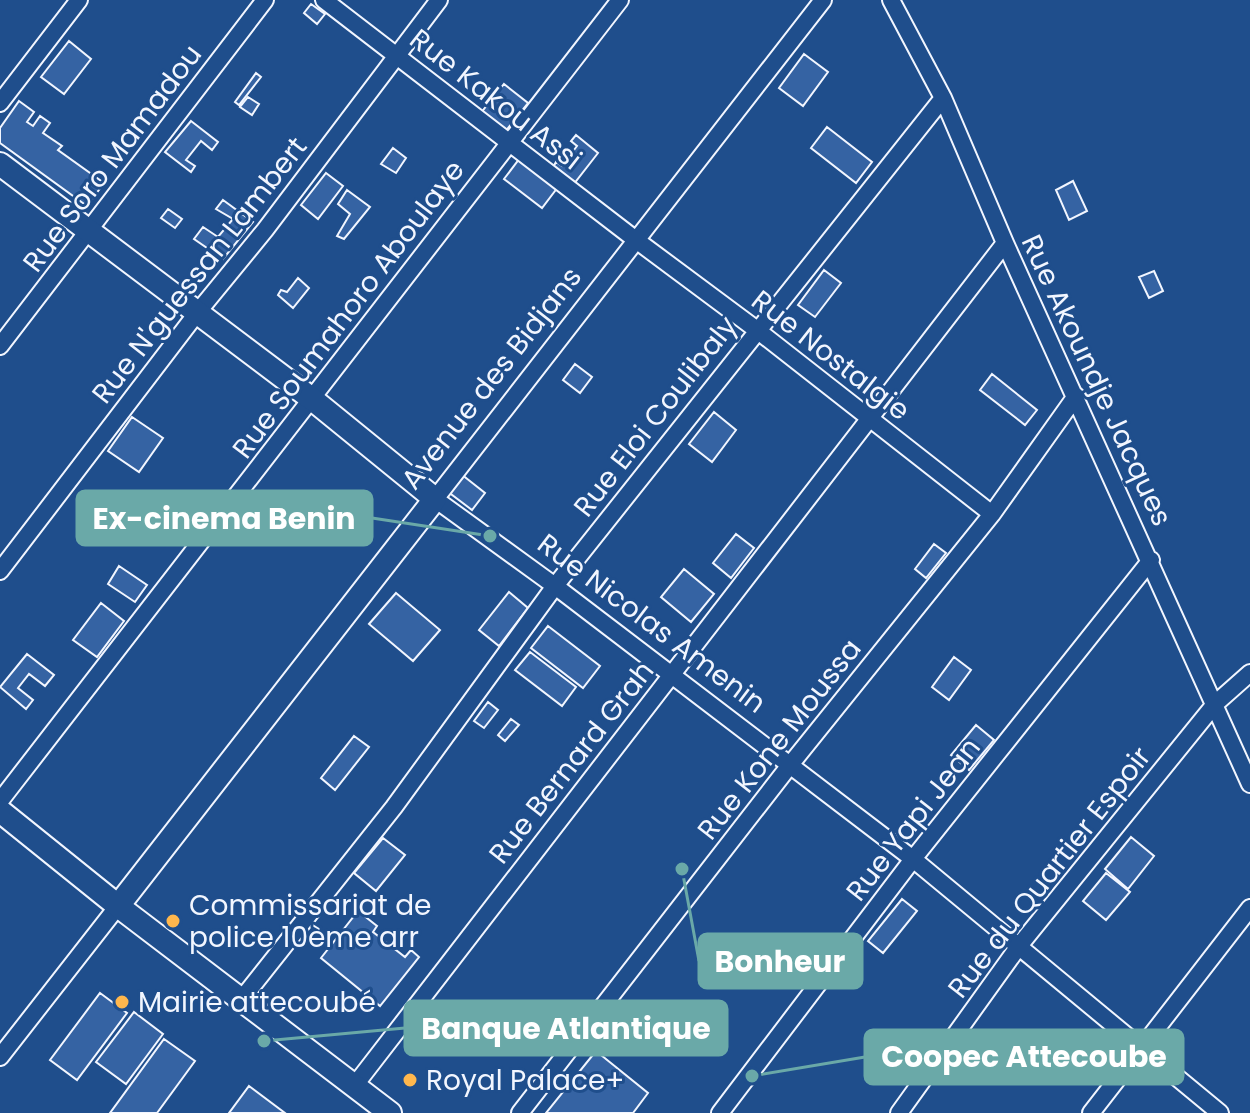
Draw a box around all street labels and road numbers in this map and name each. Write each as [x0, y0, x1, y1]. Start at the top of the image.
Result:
street label: Rue Kakou Assi [402, 20, 590, 179]
street label: Rue Soro Mamadou [14, 37, 211, 280]
street label: Rue N'guessan Lambert [83, 129, 316, 412]
street label: Rue Soumahoro Aboulaye [223, 152, 474, 466]
street label: Rue Akoundje Jacques [1012, 228, 1181, 532]
street label: Avenue des Bidjans [392, 259, 591, 498]
street label: Rue Nostalgie [743, 281, 918, 430]
street label: Rue Eloi Coulibaly [565, 308, 746, 525]
street label: Rue Nicolas Amenin [529, 524, 774, 722]
street label: Rue Kone Moussa [689, 631, 870, 848]
street label: Rue Bernard Grah [480, 653, 663, 872]
street label: Rue Yapi Jean [837, 730, 990, 909]
street label: Rue du Quartier Espoir [939, 739, 1160, 1006]

